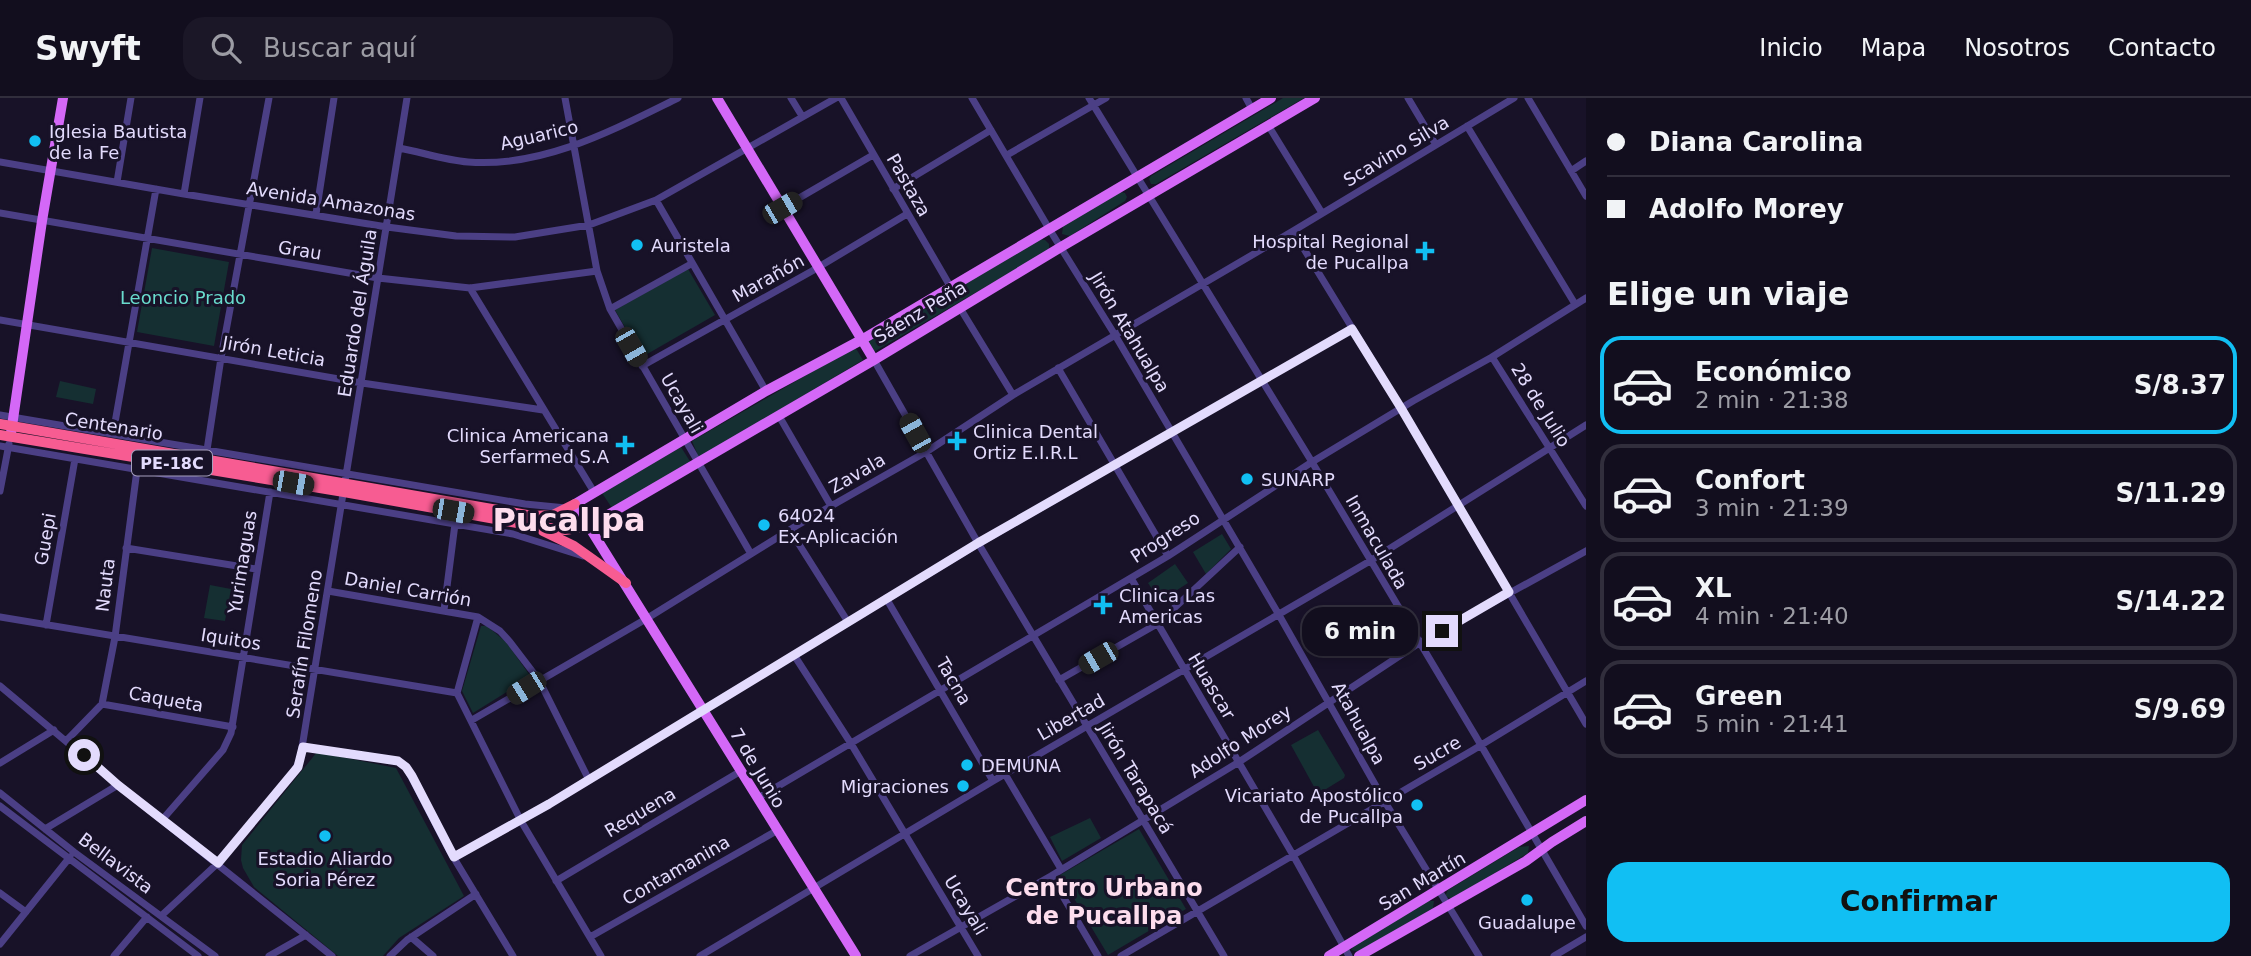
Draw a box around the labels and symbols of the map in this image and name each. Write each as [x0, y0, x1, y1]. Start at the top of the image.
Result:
street label: Scavino Silva [1339, 111, 1453, 191]
street label: Aguarico [498, 116, 580, 154]
place label: Iglesia Bautista de la Fe [49, 121, 187, 163]
marker: Iglesia Bautista de la Fe [27, 133, 43, 149]
street label: Pastaza [883, 150, 935, 220]
street label: Avenida Amazonas [245, 177, 417, 225]
car [759, 188, 806, 228]
street label: Eduardo del Águila [333, 227, 381, 399]
place label: Hospital Regional de Pucallpa [1252, 231, 1409, 273]
place label: Auristela [651, 235, 731, 256]
street label: Grau [277, 236, 323, 264]
marker: Auristela [629, 237, 645, 253]
marker: Hospital Regional de Pucallpa [1415, 241, 1435, 261]
street label: Marañón [728, 250, 808, 306]
street label: Jirón Atahualpa [1085, 267, 1174, 396]
street label: Sáenz Peña [870, 276, 970, 348]
park label: Leoncio Prado [120, 287, 246, 308]
car [612, 324, 651, 370]
street label: Jirón Leticia [220, 331, 327, 370]
street label: 28 de Julio [1507, 359, 1575, 451]
street label: Ucayali [656, 369, 708, 437]
street label: Centenario [63, 408, 165, 444]
car [896, 410, 935, 456]
place label: Clinica Dental Ortiz E.I.R.L [973, 421, 1098, 463]
place label: Clinica Americana Serfarmed S.A [447, 425, 610, 467]
marker: Clinica Dental Ortiz E.I.R.L [947, 431, 967, 451]
marker: Clinica Americana Serfarmed S.A [615, 435, 635, 455]
street label: Zavala [825, 449, 889, 497]
road number: PE-18C [132, 450, 212, 476]
car [271, 469, 316, 497]
place label: SUNARP [1261, 469, 1335, 490]
marker: SUNARP [1239, 471, 1255, 487]
street label: Inmaculada [1342, 491, 1412, 593]
car [431, 497, 476, 525]
district label: Pucallpa [492, 501, 646, 539]
place label: 64024 Ex-Aplicación [778, 505, 898, 547]
street label: Progreso [1126, 507, 1204, 567]
street label: Yurimaguas [223, 509, 261, 616]
street label: Guepi [30, 511, 60, 567]
marker: 64024 Ex-Aplicación [756, 517, 772, 533]
street label: Nauta [91, 557, 119, 613]
street label: Daniel Carrión [343, 567, 473, 611]
street label: Serafín Filomeno [282, 568, 326, 720]
place label: Clinica Las Americas [1119, 585, 1215, 627]
marker: Clinica Las Americas [1093, 595, 1113, 615]
callout: 6 min [1302, 606, 1418, 656]
route end [1426, 615, 1458, 647]
street label: Iquitos [199, 624, 263, 654]
car [1075, 638, 1122, 678]
street label: Huascar [1184, 649, 1240, 723]
street label: Tacna [932, 653, 976, 709]
car [503, 668, 550, 708]
street label: Atahualpa [1328, 678, 1390, 768]
street label: Caqueta [127, 682, 205, 716]
street label: Libertad [1034, 689, 1108, 745]
street label: Adolfo Morey [1185, 700, 1295, 782]
street label: Jirón Tarapacá [1094, 718, 1178, 838]
street label: 7 de Junio [726, 724, 790, 812]
street label: Sucre [1410, 731, 1464, 775]
route start [68, 739, 100, 771]
place label: DEMUNA [981, 755, 1061, 776]
marker: DEMUNA [959, 757, 975, 773]
place label: Migraciones [841, 776, 949, 797]
marker: Migraciones [955, 778, 971, 794]
street label: Requena [601, 783, 679, 841]
place label: Vicariato Apostólico de Pucallpa [1225, 785, 1403, 827]
marker: Vicariato Apostólico de Pucallpa [1409, 797, 1425, 813]
street label: Bellavista [75, 828, 157, 898]
marker: Estadio Aliardo Soria Pérez [317, 828, 333, 844]
street label: Contamanina [619, 831, 733, 909]
street label: San Martín [1375, 847, 1469, 915]
place label: Estadio Aliardo Soria Pérez [258, 848, 392, 890]
street label: Ucayali [940, 871, 992, 939]
district label: Centro Urbano de Pucallpa [1005, 874, 1203, 930]
marker: Guadalupe [1519, 892, 1535, 908]
place label: Guadalupe [1478, 912, 1576, 933]

